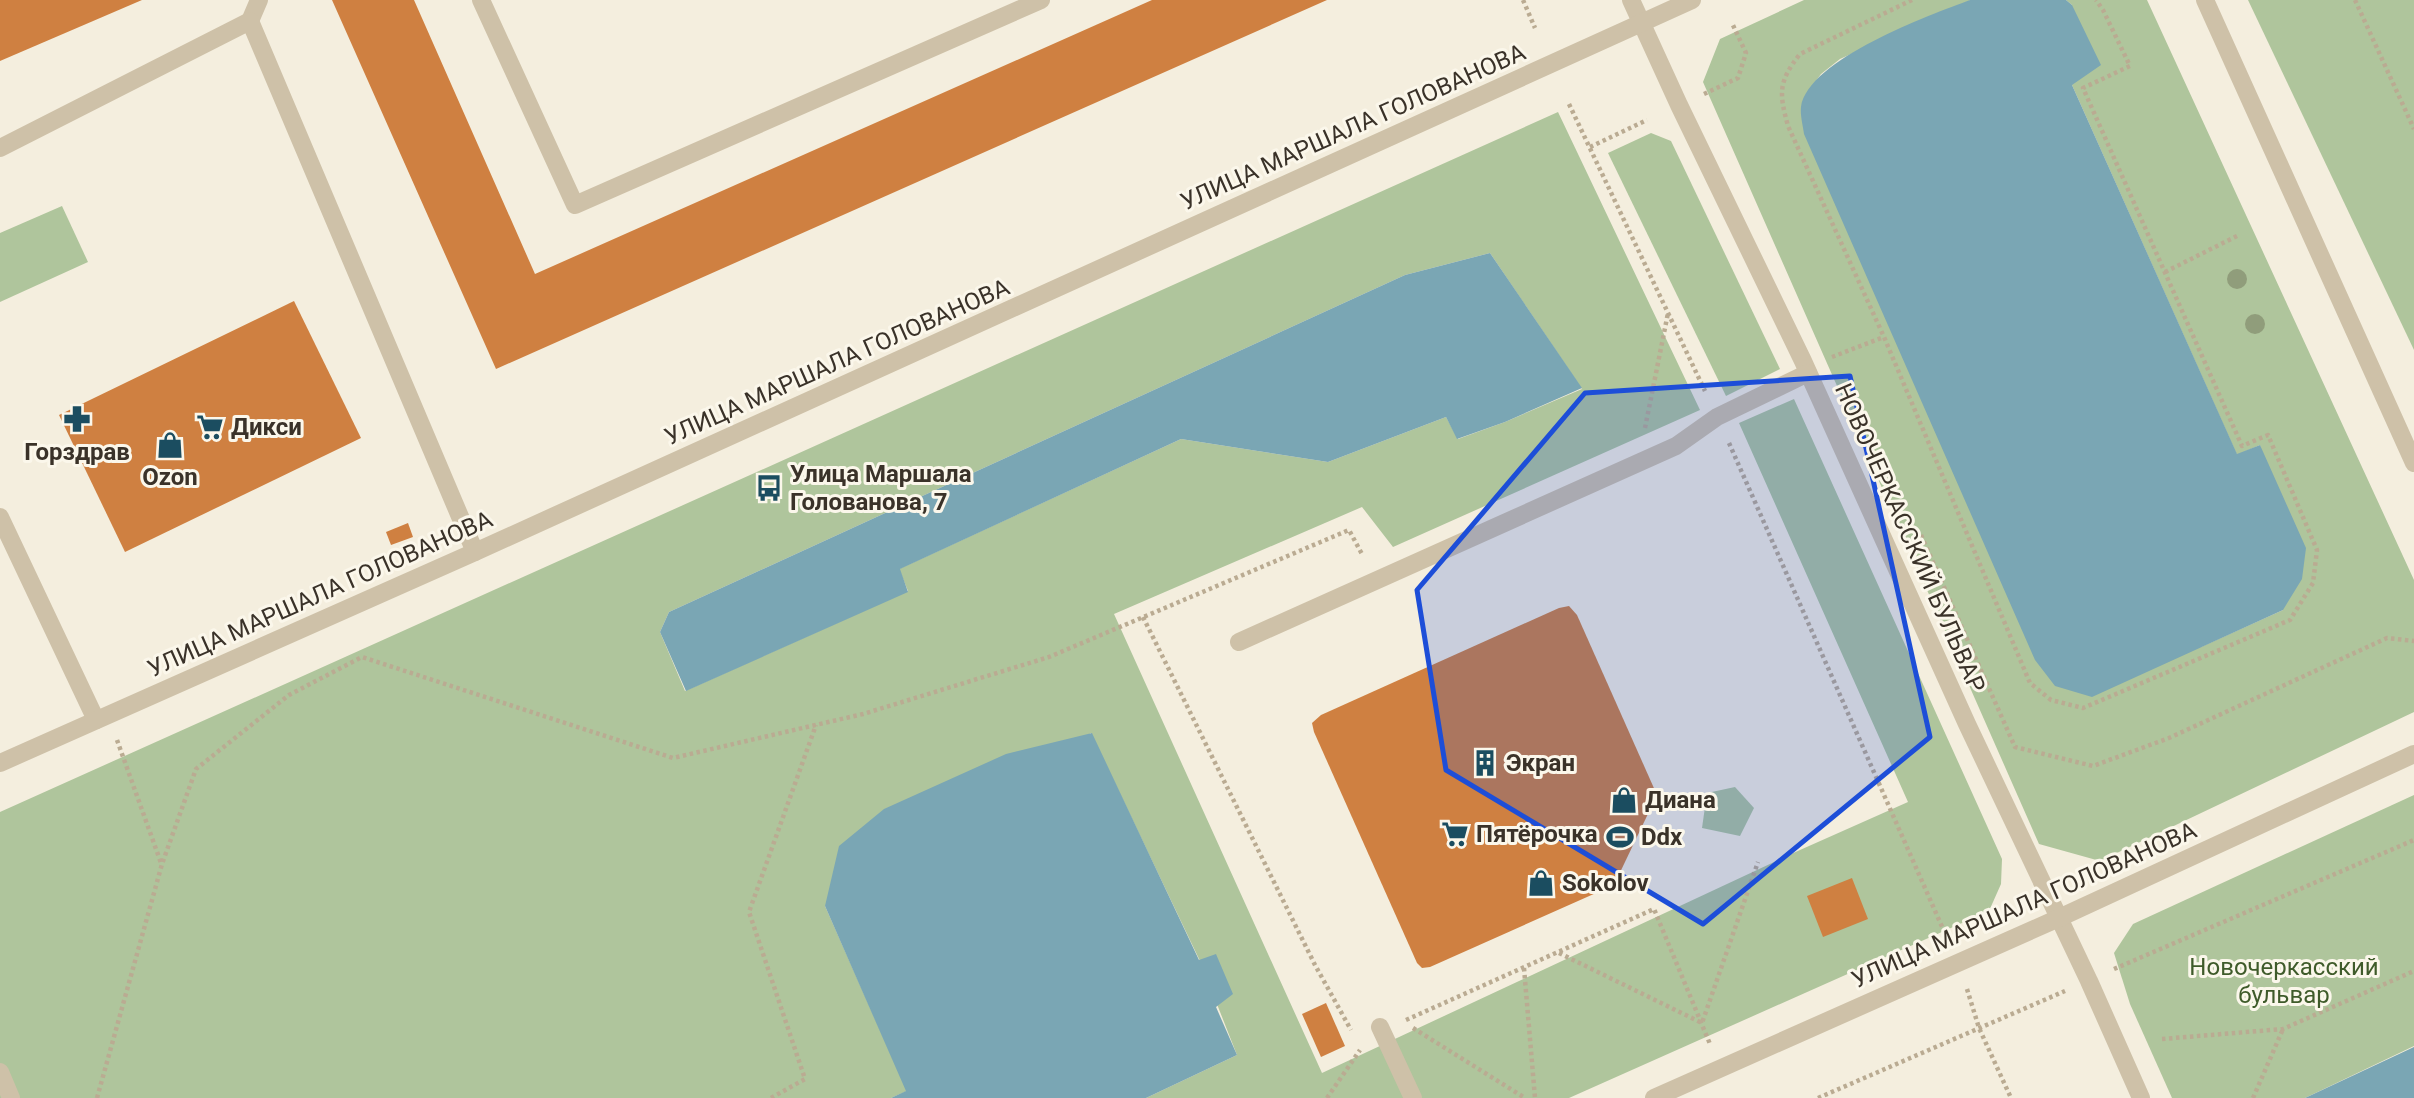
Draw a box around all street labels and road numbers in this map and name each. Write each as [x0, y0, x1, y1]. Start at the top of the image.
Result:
street label: УЛИЦА МАРШАЛА ГОЛОВАНОВА [1176, 38, 1530, 216]
street label: УЛИЦА МАРШАЛА ГОЛОВАНОВА [660, 273, 1014, 451]
street label: НОВОЧЕРКАССКИЙ БУЛЬВАР [1829, 379, 1991, 697]
street label: УЛИЦА МАРШАЛА ГОЛОВАНОВА [143, 505, 497, 683]
street label: УЛИЦА МАРШАЛА ГОЛОВАНОВА [1847, 816, 2201, 994]

